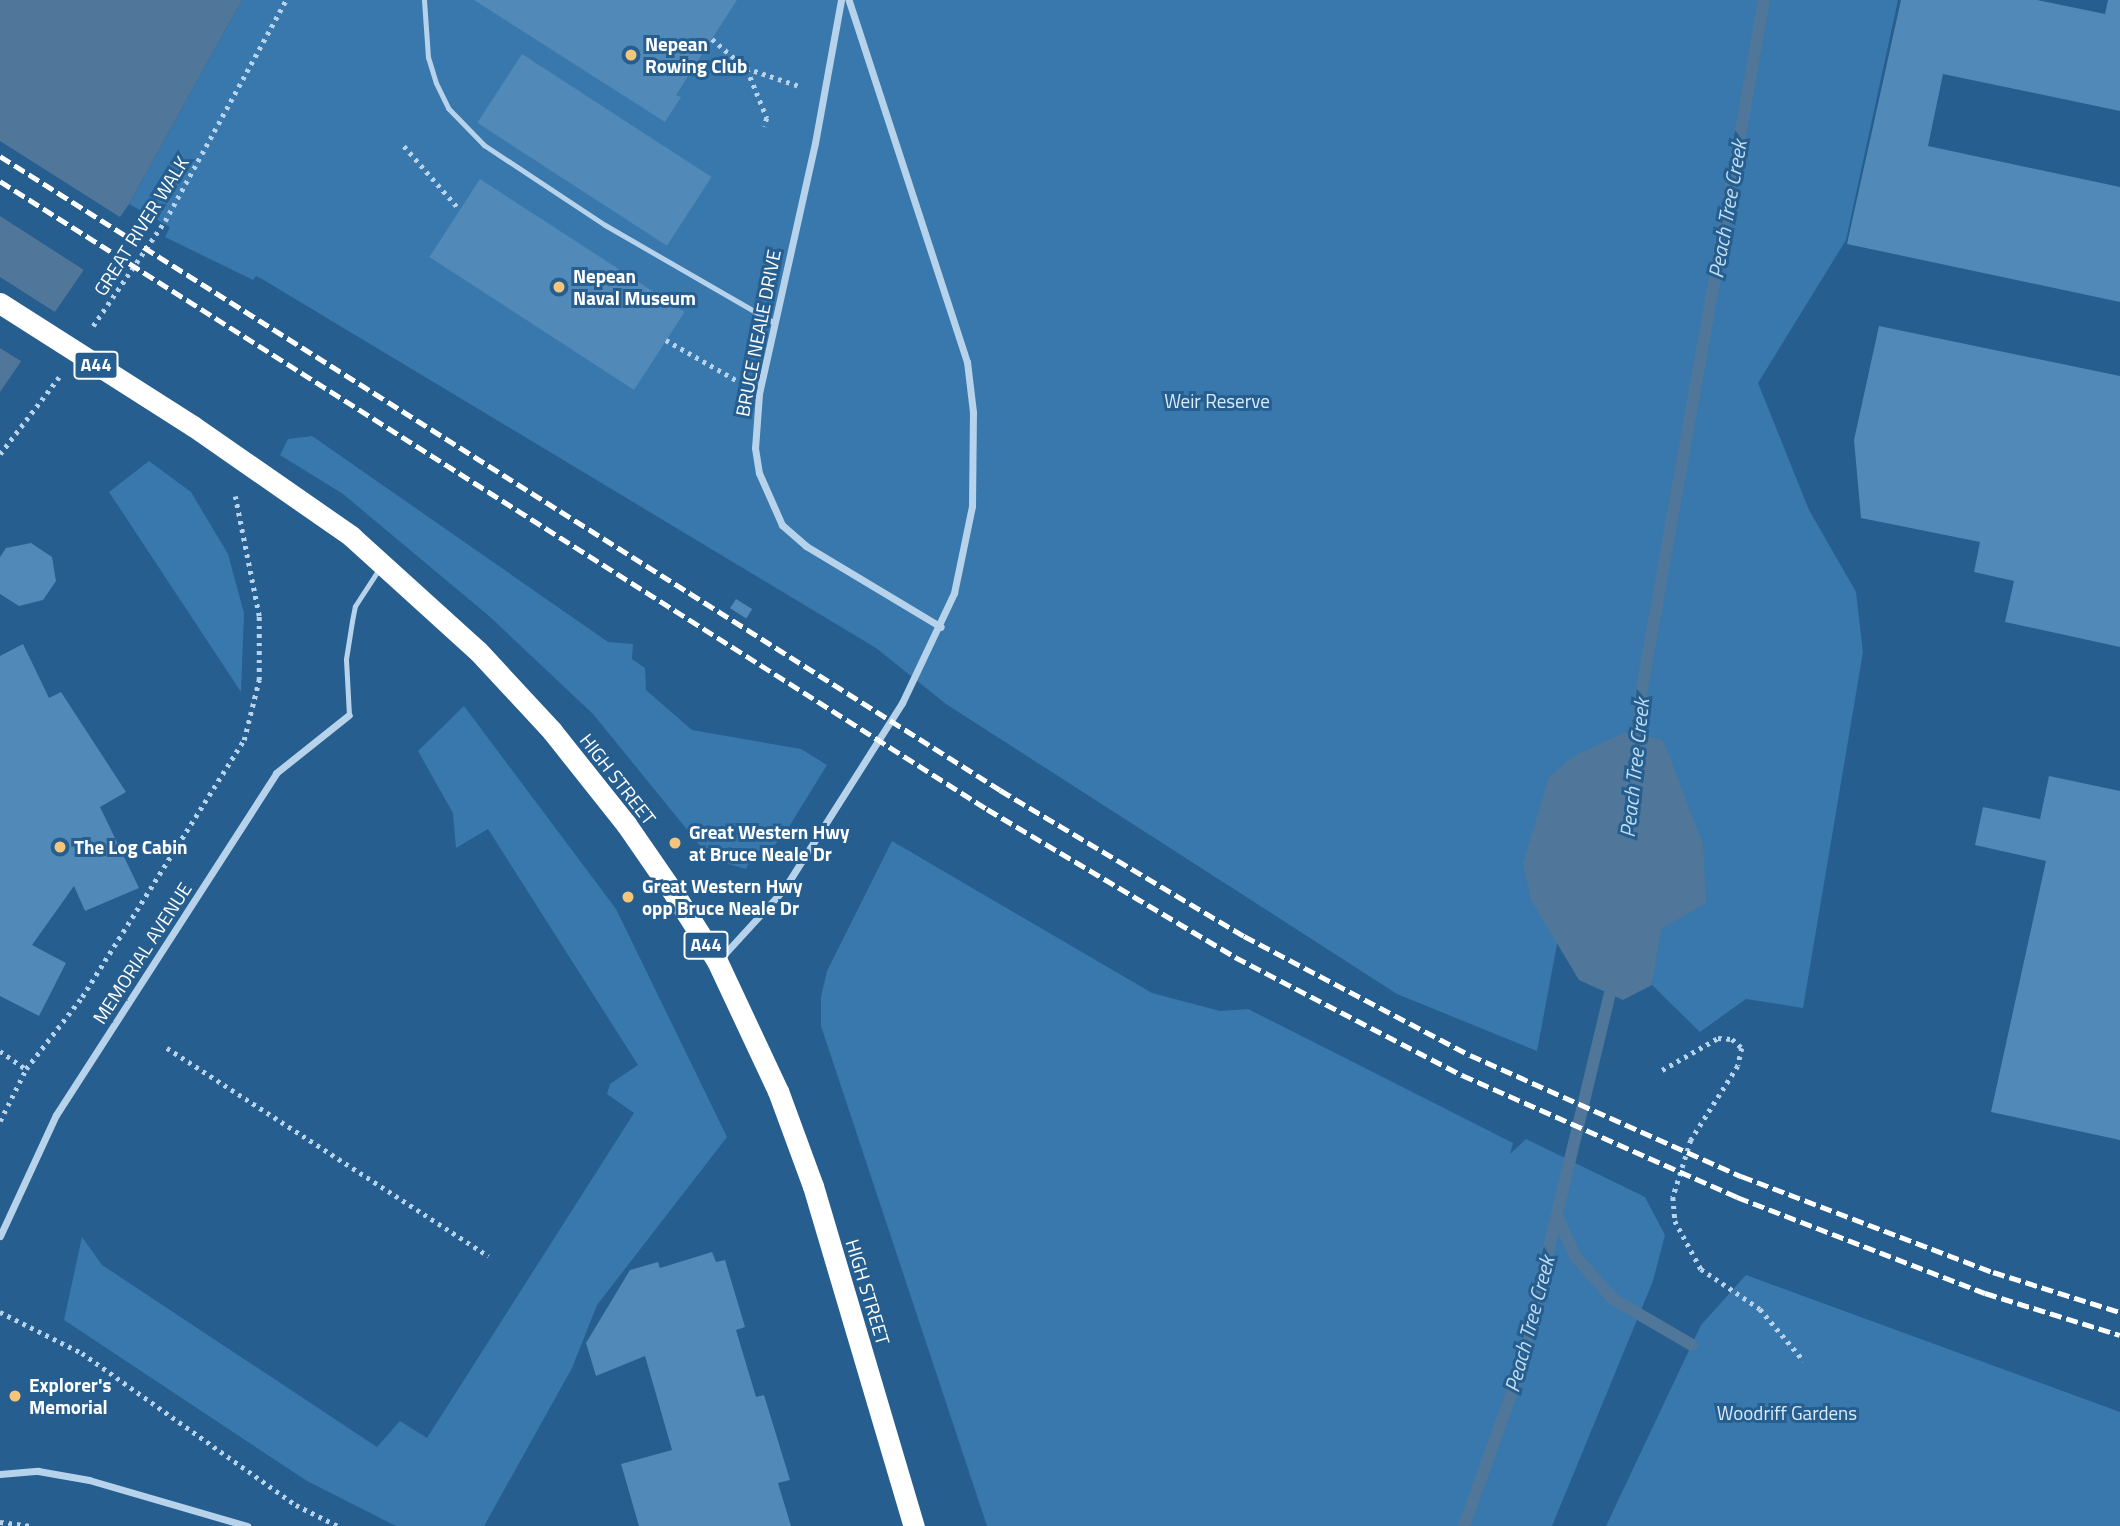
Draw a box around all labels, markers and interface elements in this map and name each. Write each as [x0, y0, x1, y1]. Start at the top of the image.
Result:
place label: Nepean Rowing Club [645, 33, 747, 77]
marker: Nepean Rowing Club [623, 47, 639, 63]
water label: Peach Tree Creek [1702, 138, 1752, 280]
street label: GREAT RIVER WALK [89, 152, 193, 300]
street label: BRUCE NEALE DRIVE [731, 248, 785, 418]
place label: Nepean Naval Museum [573, 265, 696, 309]
marker: Nepean Naval Museum [551, 279, 567, 295]
road number: A44 [73, 351, 119, 380]
park label: Weir Reserve [1164, 390, 1270, 412]
water label: Peach Tree Creek [1614, 697, 1654, 839]
street label: HIGH STREET [575, 729, 661, 829]
place label: Great Western Hwy at Bruce Neale Dr [689, 821, 849, 865]
marker: Great Western Hwy at Bruce Neale Dr [667, 835, 683, 851]
place label: The Log Cabin [74, 836, 188, 858]
marker: The Log Cabin [52, 839, 68, 855]
place label: Great Western Hwy opp Bruce Neale Dr [642, 875, 802, 919]
street label: MEMORIAL AVENUE [88, 878, 196, 1028]
marker: Great Western Hwy opp Bruce Neale Dr [620, 889, 636, 905]
road number: A44 [683, 930, 729, 960]
street label: HIGH STREET [841, 1236, 895, 1348]
water label: Peach Tree Creek [1499, 1253, 1559, 1395]
place label: Explorer's Memorial [29, 1374, 111, 1418]
marker: Explorer's Memorial [7, 1388, 23, 1404]
park label: Woodriff Gardens [1717, 1402, 1857, 1424]

